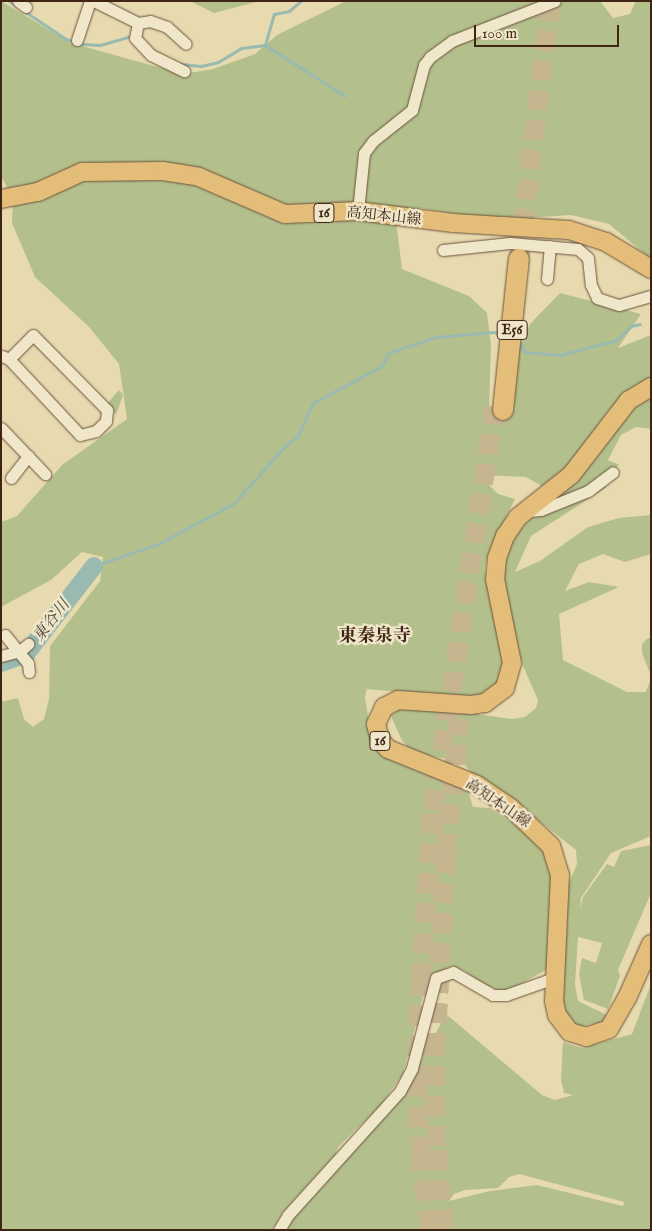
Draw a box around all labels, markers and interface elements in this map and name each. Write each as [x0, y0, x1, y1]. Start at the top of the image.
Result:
scale bar [477, 15, 622, 47]
text: 100 m [482, 24, 517, 43]
road number: 16 [313, 202, 335, 224]
street label: 高知本山線 [346, 203, 422, 229]
road number: E56 [496, 318, 528, 342]
water label: 東谷川 [30, 596, 74, 646]
district label: 東秦泉寺 [339, 626, 411, 648]
road number: 16 [369, 729, 391, 752]
street label: 高知本山線 [462, 775, 534, 831]

